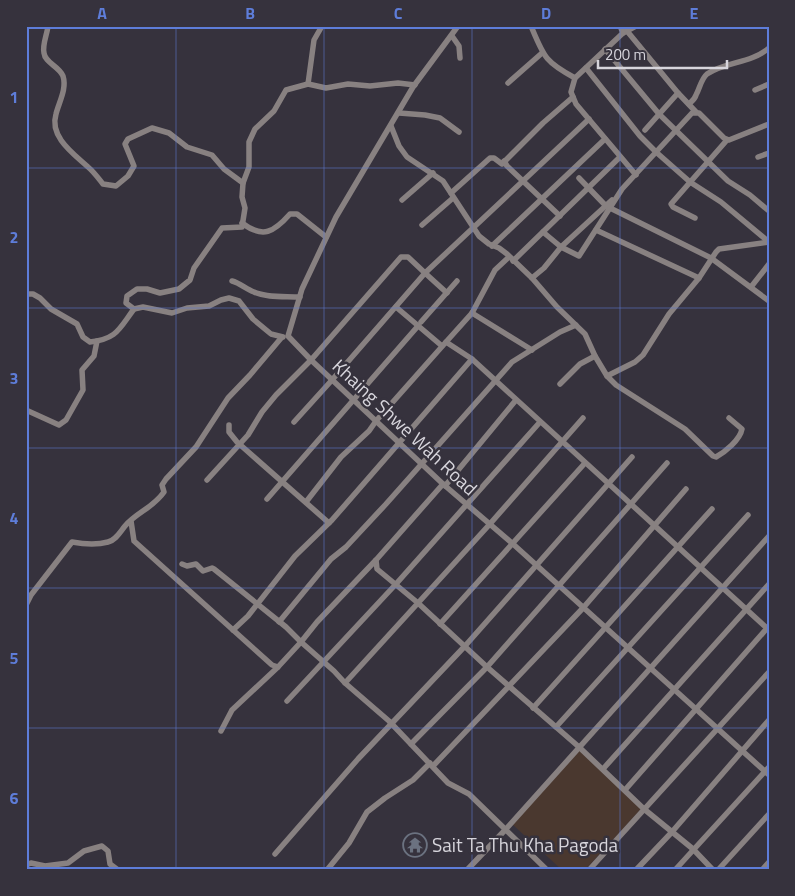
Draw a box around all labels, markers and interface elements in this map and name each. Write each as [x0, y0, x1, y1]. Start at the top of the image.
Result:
text: A [97, 1, 107, 25]
text: B [245, 1, 255, 25]
text: C [394, 1, 403, 25]
text: D [541, 1, 551, 25]
text: E [690, 1, 699, 25]
scale bar [598, 38, 726, 70]
text: 200 m [605, 43, 646, 66]
text: 1 [10, 85, 18, 109]
text: 2 [10, 225, 18, 249]
street label: Khaing Shwe Wah Road [326, 352, 484, 502]
text: 3 [10, 366, 18, 390]
text: 4 [10, 506, 19, 530]
text: 5 [10, 646, 19, 670]
text: 6 [10, 786, 19, 810]
place label: Sait Ta Thu Kha Pagoda [432, 830, 619, 859]
temple icon: Sait Ta Thu Kha Pagoda [402, 832, 428, 858]

